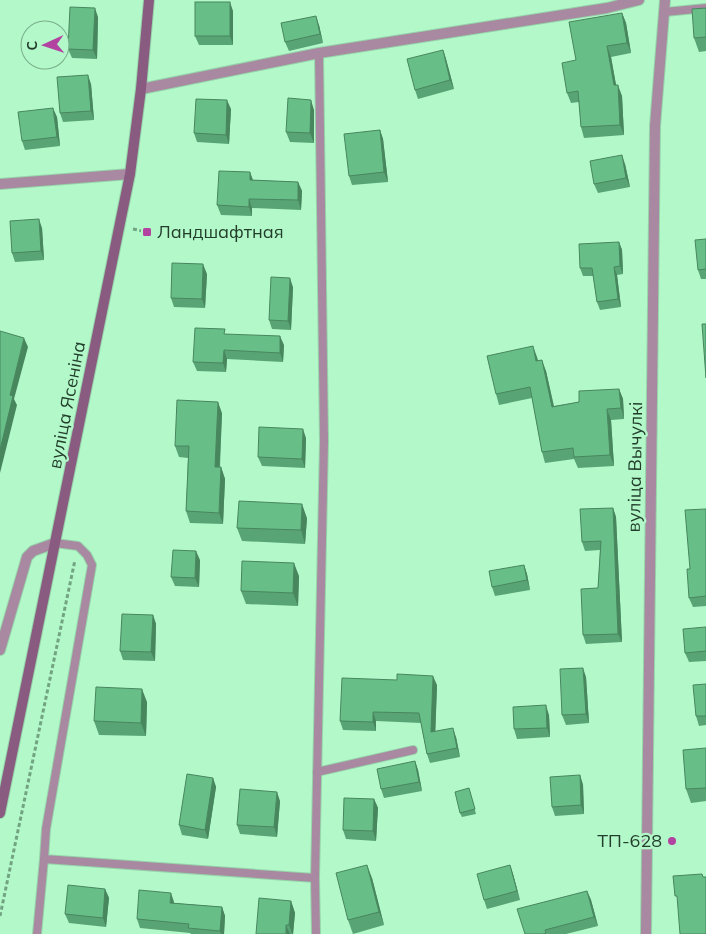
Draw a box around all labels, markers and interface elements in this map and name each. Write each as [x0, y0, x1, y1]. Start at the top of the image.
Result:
north arrow [20, 20, 70, 70]
text: С [23, 40, 41, 51]
place label: Ландшафтная [157, 220, 284, 243]
marker: Ландшафтная [141, 226, 153, 238]
street label: вуліца Ясеніна [43, 339, 90, 471]
street label: вуліца Вычулкі [622, 401, 647, 533]
place label: ТП-628 [597, 829, 662, 852]
marker: ТП-628 [666, 835, 678, 847]

